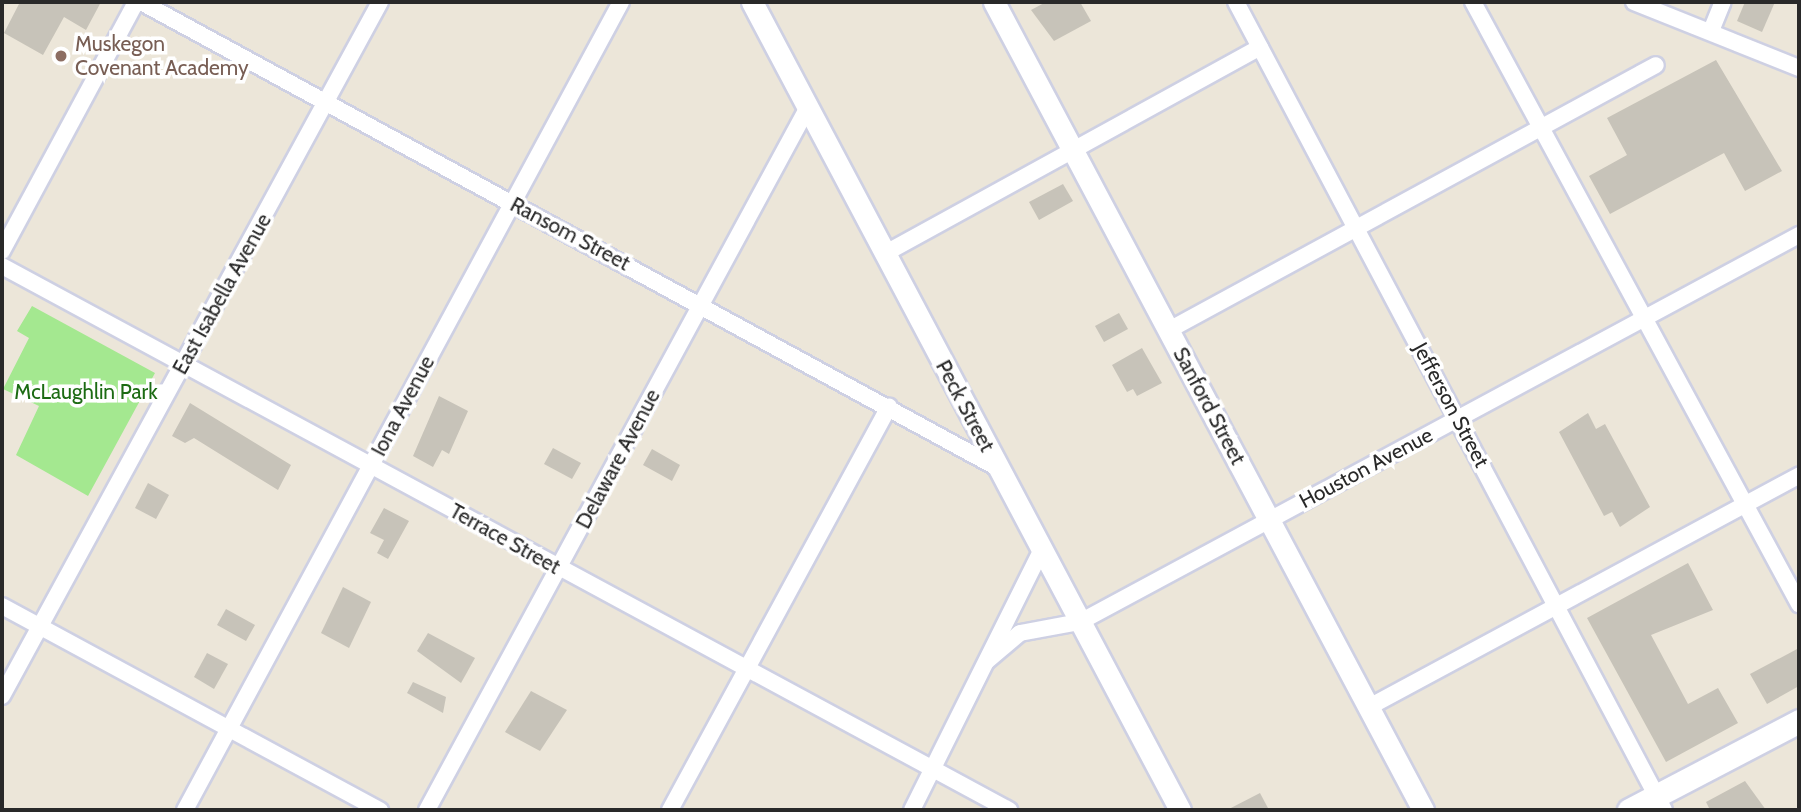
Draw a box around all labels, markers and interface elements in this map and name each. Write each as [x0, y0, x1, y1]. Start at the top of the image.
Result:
place label: Muskegon Covenant Academy [75, 31, 249, 81]
marker: Muskegon Covenant Academy [53, 48, 69, 64]
street label: Ransom Street [506, 192, 634, 276]
street label: East Isabella Avenue [167, 209, 277, 379]
street label: Jefferson Street [1408, 338, 1494, 472]
street label: Sanford Street [1168, 343, 1250, 469]
street label: Iona Avenue [366, 352, 440, 460]
street label: Peck Street [930, 356, 1000, 456]
park label: McLaughlin Park [14, 379, 158, 405]
street label: Delaware Avenue [571, 385, 665, 533]
street label: Houston Avenue [1295, 422, 1437, 514]
street label: Terrace Street [445, 498, 565, 580]

